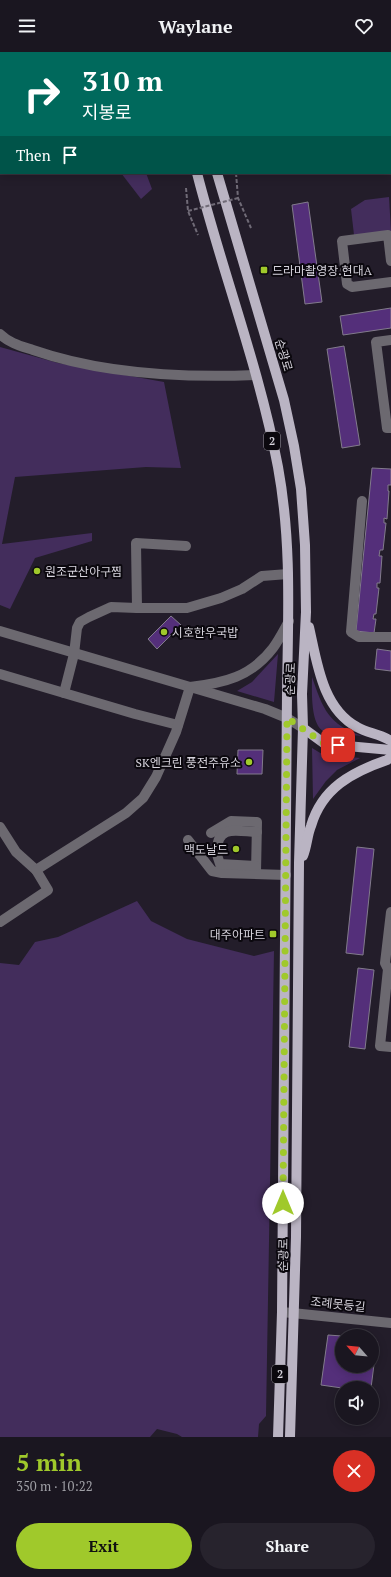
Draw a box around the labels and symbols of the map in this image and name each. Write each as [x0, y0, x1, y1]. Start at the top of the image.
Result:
place label: 드라마촬영장.현대A [272, 263, 373, 278]
marker: 드라마촬영장.현대A [259, 265, 269, 275]
street label: 순광로 [272, 337, 296, 373]
road number: 2 [264, 432, 280, 450]
place label: 원조군산아구찜 [45, 564, 122, 579]
marker: 원조군산아구찜 [32, 566, 42, 576]
place label: 시호한우국밥 [172, 625, 238, 640]
marker: 시호한우국밥 [159, 627, 169, 637]
street label: 순광로 [282, 662, 298, 696]
pin [321, 728, 355, 762]
place label: SK엔크린 풍전주유소 [136, 755, 241, 770]
marker: SK엔크린 풍전주유소 [244, 757, 254, 767]
place label: 맥도날드 [184, 842, 228, 857]
marker: 맥도날드 [231, 844, 241, 854]
place label: 대주아파트 [210, 927, 265, 942]
marker: 대주아파트 [268, 929, 278, 939]
position arrow [262, 1182, 304, 1224]
street label: 순광로 [275, 1238, 291, 1272]
street label: 조례못등길 [310, 1294, 366, 1314]
north arrow [335, 1329, 379, 1373]
road number: 2 [272, 1365, 288, 1383]

